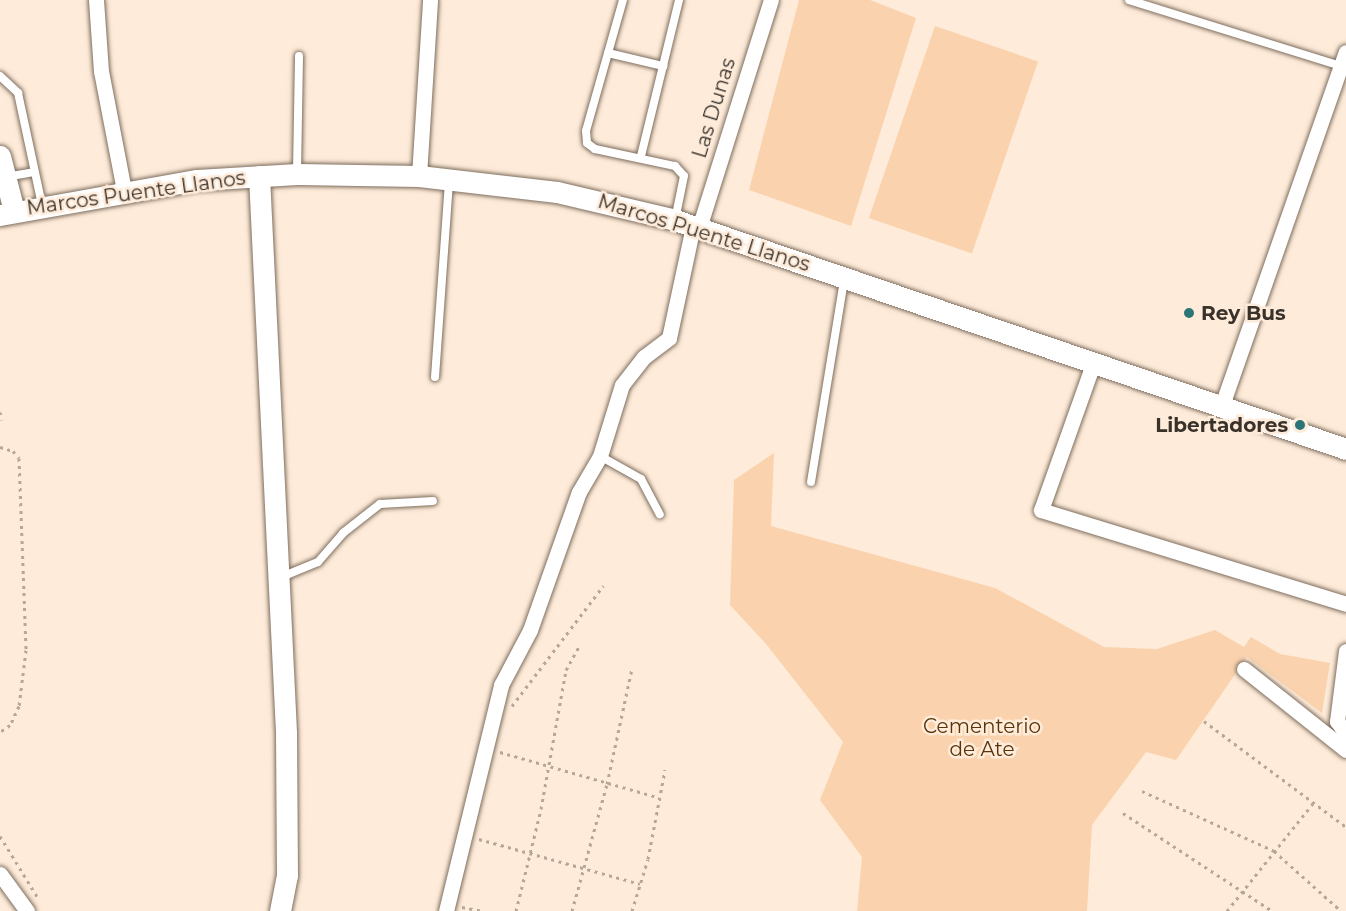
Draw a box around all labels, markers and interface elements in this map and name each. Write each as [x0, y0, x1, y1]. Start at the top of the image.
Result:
street label: Las Dunas [687, 55, 741, 161]
street label: Marcos Puente Llanos [25, 166, 247, 220]
street label: Marcos Puente Llanos [595, 189, 813, 277]
place label: Rey Bus [1201, 301, 1286, 325]
marker: Rey Bus [1182, 306, 1196, 320]
place label: Libertadores [1155, 413, 1288, 437]
marker: Libertadores [1293, 418, 1307, 432]
park label: Cementerio de Ate [923, 715, 1041, 762]

